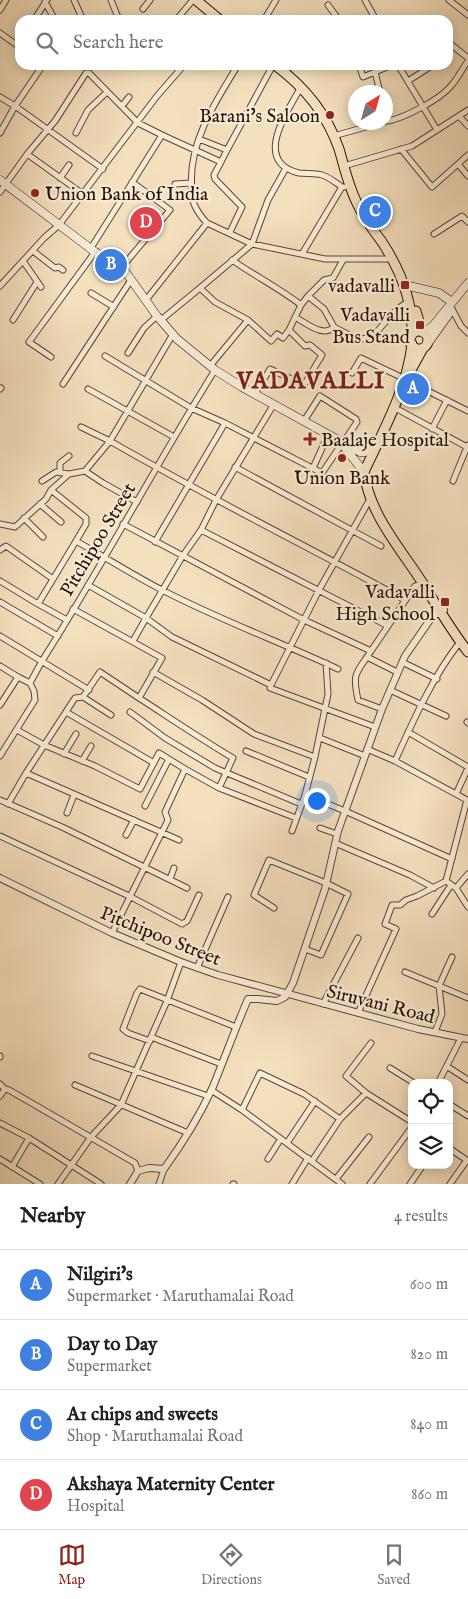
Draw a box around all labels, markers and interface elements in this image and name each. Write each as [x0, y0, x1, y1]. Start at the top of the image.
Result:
search box [15, 15, 453, 70]
icon: search [33, 29, 61, 57]
text: Search here [73, 31, 164, 55]
north arrow [348, 85, 393, 130]
place label: Barani's Saloon [199, 105, 320, 129]
marker: Barani's Saloon [324, 109, 336, 121]
place label: Union Bank of India [45, 183, 209, 207]
marker: Union Bank of India [29, 187, 41, 199]
pin: C [359, 193, 391, 231]
pin: D [130, 204, 162, 242]
pin: B [95, 246, 127, 284]
place label: vadavalli [328, 275, 395, 299]
marker: vadavalli [399, 279, 411, 291]
place label: Vadavalli Bus Stand [332, 304, 411, 350]
marker: Vadavalli Bus Stand [414, 319, 426, 331]
district label: VADAVALLI [236, 366, 385, 397]
pin: A [397, 370, 429, 408]
place label: Baalaje Hospital [321, 429, 450, 453]
marker: Baalaje Hospital [303, 432, 317, 446]
marker: Union Bank [336, 452, 348, 464]
place label: Union Bank [294, 467, 391, 491]
street label: Pitchipoo Street [55, 479, 142, 601]
place label: Vadavalli High School [335, 581, 436, 627]
marker: Vadavalli High School [439, 596, 451, 608]
your location [304, 788, 330, 814]
street label: Pitchipoo Street [96, 902, 225, 972]
street label: Siruvani Road [324, 980, 438, 1030]
map controls [408, 1079, 453, 1169]
button: locate [408, 1079, 453, 1124]
button: layers [408, 1124, 453, 1169]
text: Nearby [20, 1203, 85, 1230]
text: 4 results [394, 1207, 448, 1227]
text: Nilgiri's [67, 1263, 133, 1287]
text: A [31, 1275, 41, 1295]
text: 600 m [410, 1275, 448, 1295]
text: Supermarket · Maruthamalai Road [67, 1287, 294, 1307]
text: Day to Day [67, 1333, 157, 1357]
text: B [31, 1345, 41, 1365]
text: 820 m [411, 1345, 448, 1365]
text: Supermarket [67, 1357, 152, 1377]
text: A1 chips and sweets [67, 1403, 218, 1427]
text: C [30, 1415, 42, 1435]
text: 840 m [410, 1415, 448, 1435]
text: Shop · Maruthamalai Road [67, 1427, 243, 1447]
text: Akshaya Maternity Center [67, 1473, 274, 1497]
text: D [30, 1485, 42, 1505]
text: 860 m [411, 1485, 448, 1505]
text: Hospital [67, 1497, 124, 1517]
tab: Map [58, 1541, 86, 1589]
tab: Directions [201, 1541, 262, 1589]
tab: Saved [377, 1541, 410, 1589]

